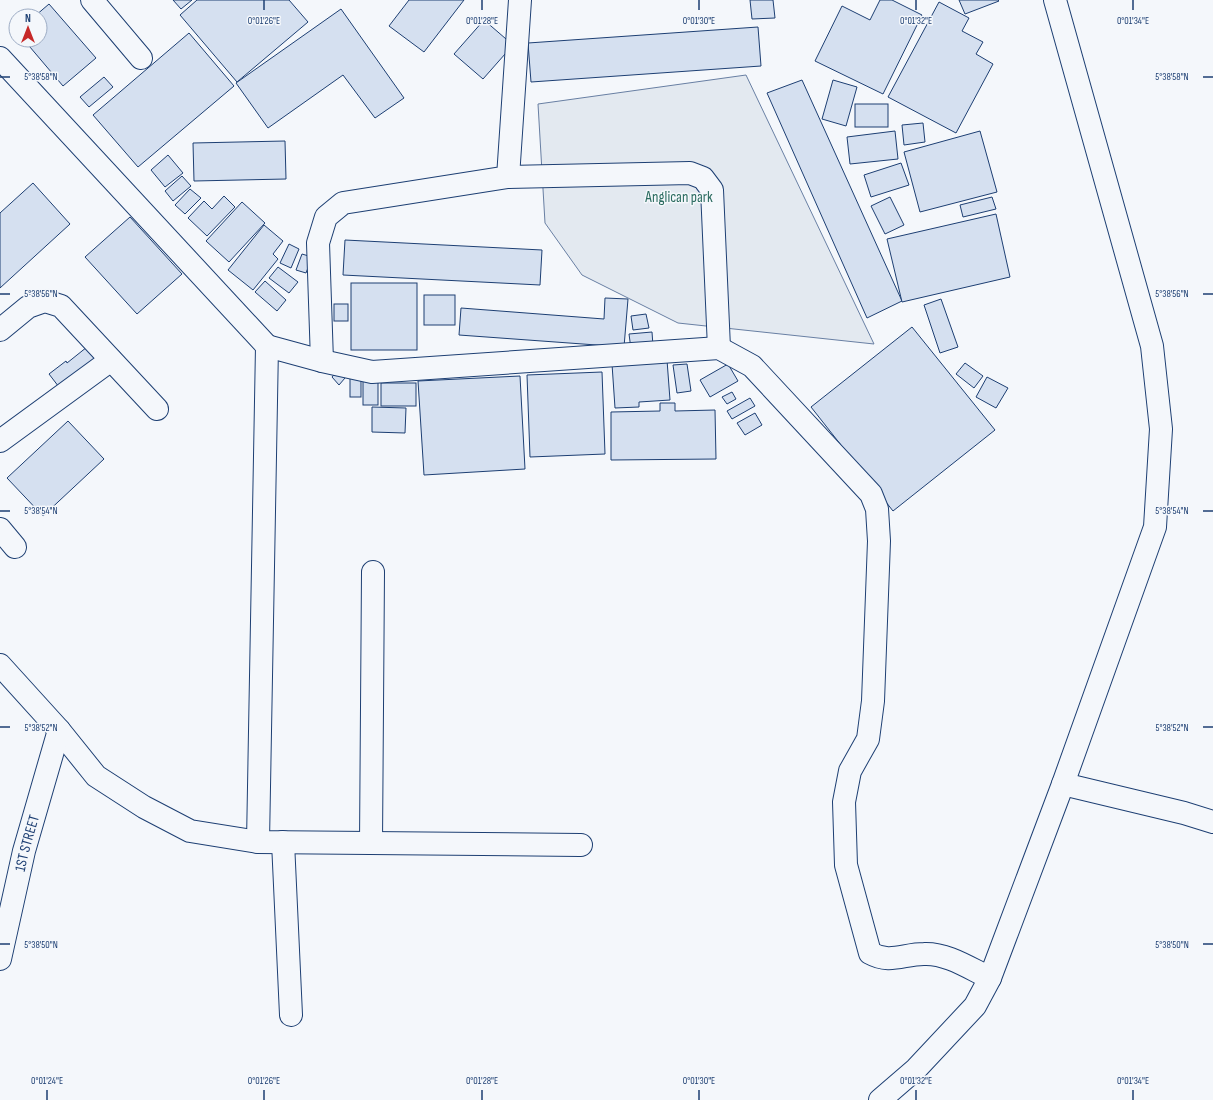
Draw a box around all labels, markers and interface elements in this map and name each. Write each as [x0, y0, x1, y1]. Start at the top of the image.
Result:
north arrow [8, 8, 48, 48]
text: N [25, 12, 31, 25]
text: 0°01'26"E [248, 15, 280, 27]
text: 0°01'28"E [466, 15, 498, 27]
text: 0°01'30"E [683, 15, 715, 27]
text: 0°01'32"E [900, 15, 932, 27]
text: 0°01'34"E [1117, 15, 1149, 27]
text: 5°38'58"N [24, 71, 58, 83]
text: 5°38'58"N [1155, 71, 1189, 83]
park label: Anglican park [644, 188, 713, 207]
text: 5°38'56"N [24, 288, 58, 300]
text: 5°38'56"N [1155, 288, 1189, 300]
text: 5°38'54"N [24, 505, 58, 517]
text: 5°38'54"N [1155, 505, 1189, 517]
text: 5°38'52"N [24, 722, 58, 734]
text: 5°38'52"N [1155, 722, 1189, 734]
street label: 1ST STREET [11, 813, 44, 873]
text: 5°38'50"N [24, 939, 58, 951]
text: 5°38'50"N [1155, 939, 1189, 951]
text: 0°01'24"E [31, 1075, 63, 1087]
text: 0°01'26"E [248, 1075, 280, 1087]
text: 0°01'28"E [466, 1075, 498, 1087]
text: 0°01'30"E [683, 1075, 715, 1087]
text: 0°01'32"E [900, 1075, 932, 1087]
text: 0°01'34"E [1117, 1075, 1149, 1087]

